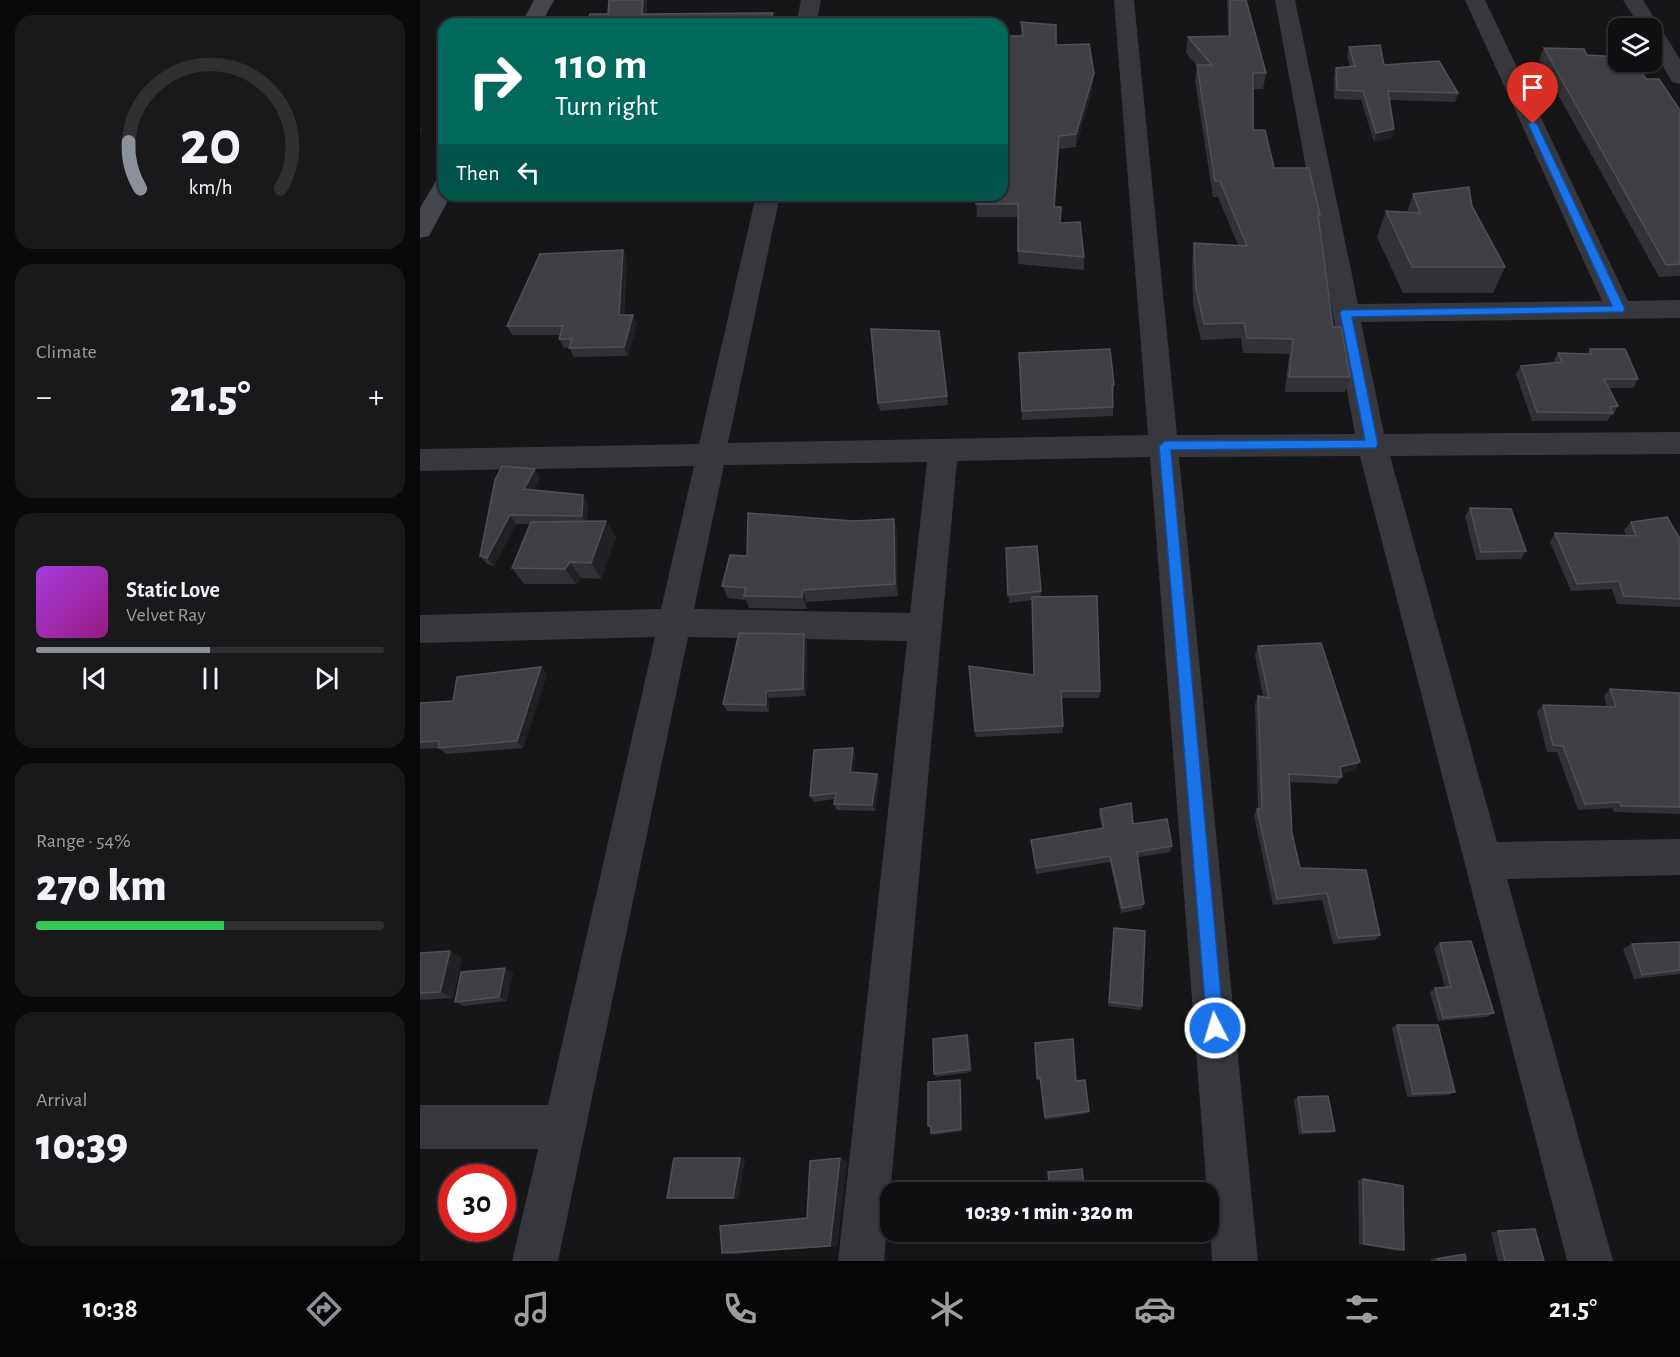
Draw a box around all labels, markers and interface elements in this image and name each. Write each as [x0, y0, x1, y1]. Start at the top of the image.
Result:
map controls [1608, 18, 1662, 72]
button: layers [1608, 18, 1662, 72]
icon: right [456, 42, 534, 120]
text: 110 m [555, 44, 647, 86]
pin [1507, 62, 1558, 124]
icon: arrive [1516, 71, 1549, 104]
text: Turn right [555, 93, 658, 120]
text: 20 [179, 113, 241, 175]
icon: left [512, 156, 545, 189]
text: Then [456, 162, 500, 184]
text: km/h [188, 177, 232, 198]
text: Climate [36, 342, 97, 362]
text: 21.5° [169, 375, 251, 420]
text: − [36, 381, 52, 414]
text: + [368, 381, 384, 414]
text: Static Love [126, 579, 220, 601]
text: Velvet Ray [126, 605, 206, 625]
icon: previous [78, 662, 111, 695]
icon: pause [194, 662, 227, 695]
icon: next [310, 662, 343, 695]
text: Range · 54% [36, 831, 131, 851]
text: 270 km [36, 864, 167, 909]
position arrow [1183, 996, 1247, 1060]
text: Arrival [36, 1090, 87, 1110]
text: 10:39 [36, 1123, 128, 1168]
speed limit sign: 30 [438, 1164, 516, 1242]
text: 10:39 · 1 min · 320 m [966, 1201, 1133, 1223]
icon: directions [303, 1288, 345, 1330]
icon: music [511, 1288, 553, 1330]
icon: phone [719, 1288, 761, 1330]
icon: climate [926, 1288, 968, 1330]
icon: car [1134, 1288, 1176, 1330]
icon: filters [1341, 1288, 1383, 1330]
text: 10:38 [83, 1295, 138, 1322]
text: 21.5° [1549, 1295, 1597, 1322]

